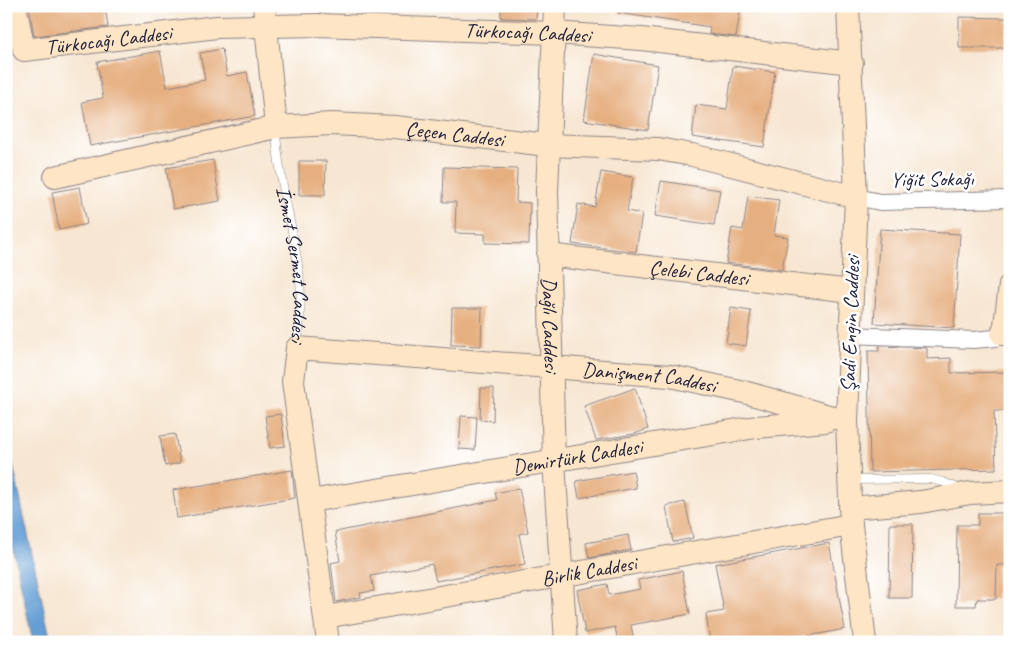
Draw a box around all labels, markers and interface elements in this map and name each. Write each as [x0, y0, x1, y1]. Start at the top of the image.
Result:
street label: Türkocağı Caddesi [464, 17, 595, 49]
street label: Türkocağı Caddesi [44, 19, 176, 60]
street label: Çeçen Caddesi [404, 115, 508, 153]
street label: Yiğit Sokağı [890, 165, 975, 193]
street label: İsmet Sermet Caddesi [270, 184, 314, 347]
street label: Şadi Engin Caddesi [835, 252, 865, 393]
street label: Çelebi Caddesi [648, 254, 753, 292]
street label: Dağlı Caddesi [536, 277, 565, 376]
street label: Danişment Caddesi [581, 356, 721, 399]
street label: Demirtürk Caddesi [511, 433, 647, 480]
street label: Birlik Caddesi [540, 549, 641, 592]

